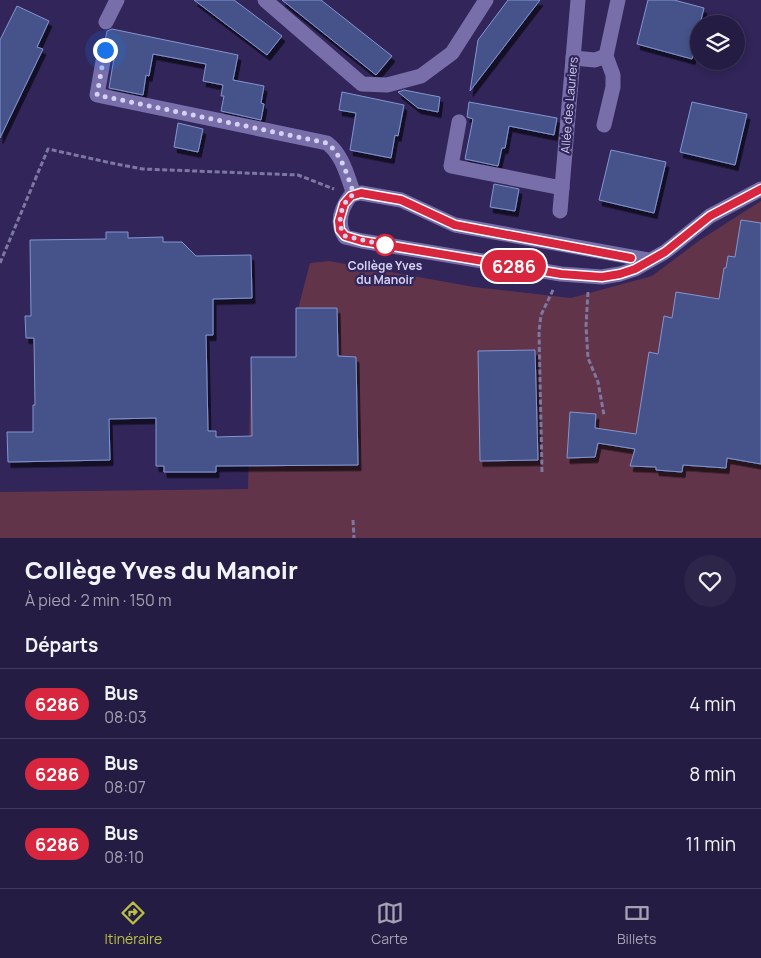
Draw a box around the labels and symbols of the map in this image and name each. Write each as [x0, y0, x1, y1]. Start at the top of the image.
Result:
your location [93, 38, 118, 63]
street label: Allée des Lauriers [556, 56, 582, 154]
marker: Collège Yves du Manoir [374, 234, 396, 256]
line badge: 6286 [479, 250, 549, 282]
place label: Collège Yves du Manoir [348, 257, 423, 288]

